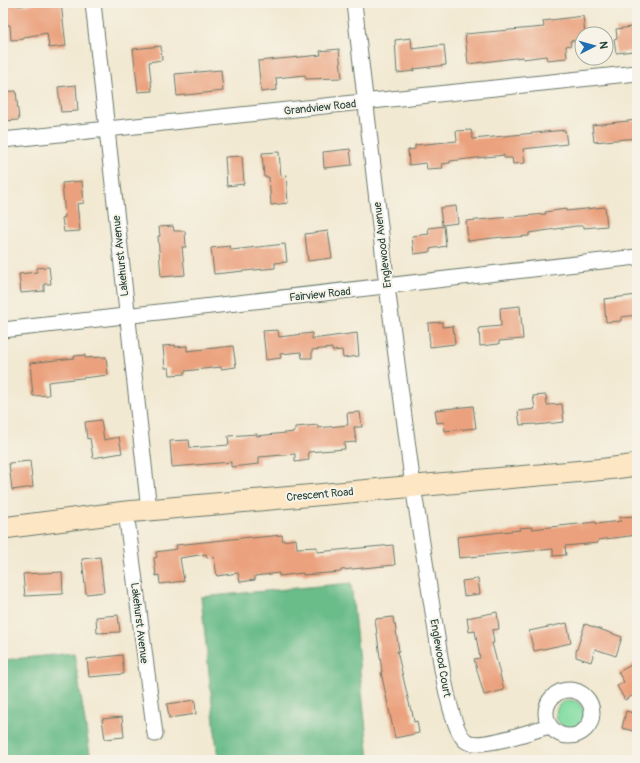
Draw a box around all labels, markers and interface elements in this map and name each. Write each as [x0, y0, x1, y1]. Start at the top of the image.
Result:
north arrow [574, 26, 614, 66]
text: N [597, 41, 610, 50]
street label: Grandview Road [283, 97, 357, 118]
street label: Englewood Avenue [371, 201, 394, 289]
street label: Lakehurst Avenue [110, 214, 131, 297]
street label: Fairview Road [289, 285, 352, 304]
street label: Crescent Road [286, 485, 354, 504]
street label: Lakehurst Avenue [128, 582, 151, 665]
street label: Englewood Court [427, 618, 454, 699]

